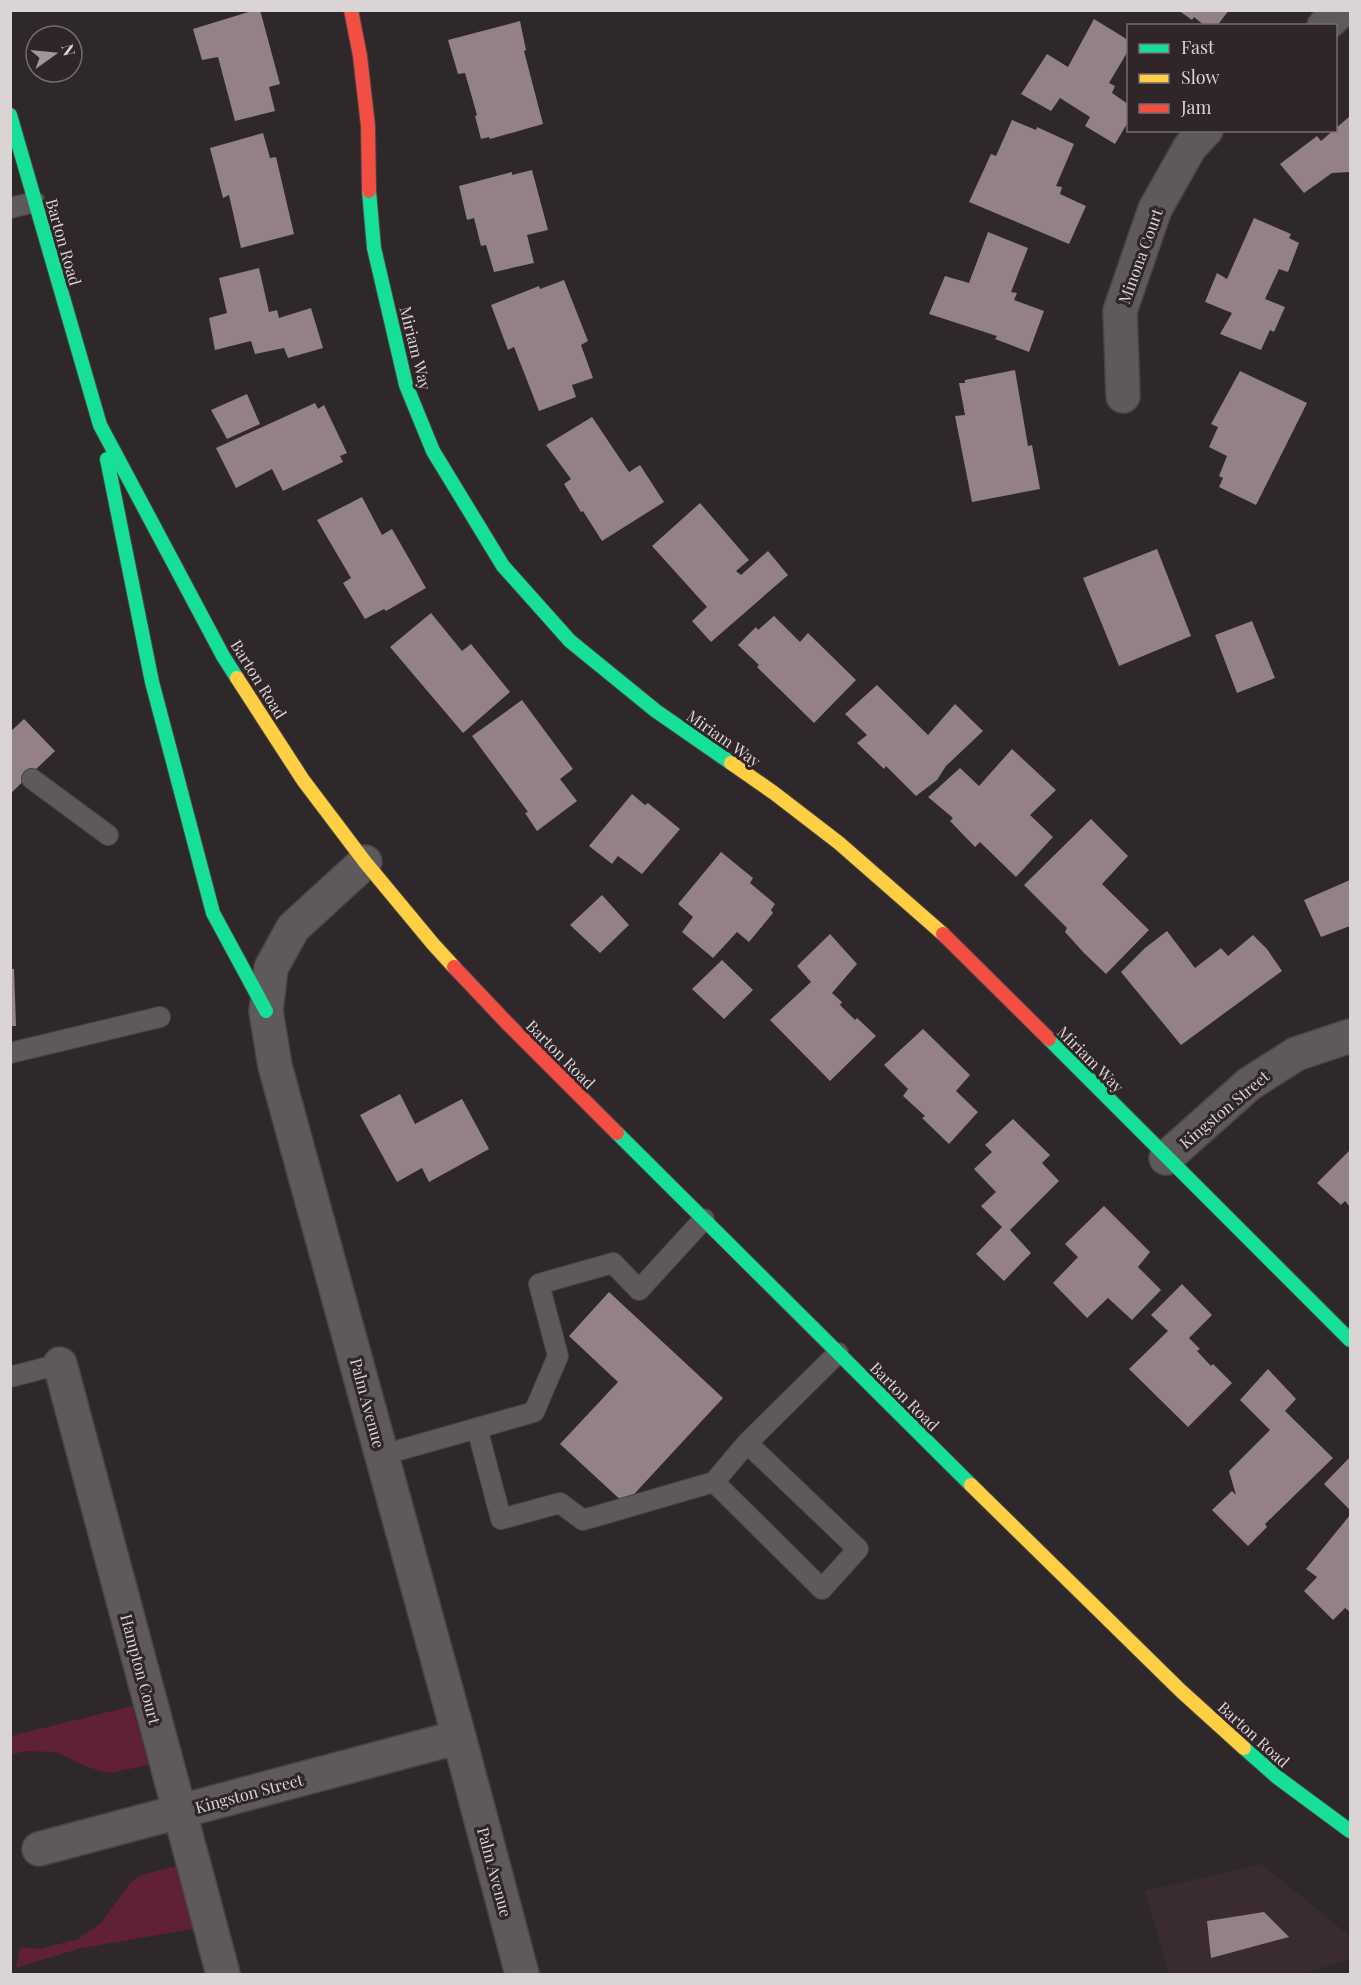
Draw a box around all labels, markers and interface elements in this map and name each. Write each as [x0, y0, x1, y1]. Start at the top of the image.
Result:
north arrow [24, 24, 84, 84]
legend [1127, 24, 1337, 132]
text: Fast [1181, 35, 1215, 59]
text: N [57, 42, 81, 59]
text: Slow [1181, 65, 1219, 89]
text: Jam [1180, 95, 1211, 119]
street label: Barton Road [42, 196, 86, 288]
street label: Minona Court [1113, 205, 1167, 307]
street label: Miriam Way [395, 304, 437, 392]
street label: Barton Road [226, 636, 292, 722]
street label: Miriam Way [683, 705, 765, 771]
street label: Barton Road [522, 1015, 600, 1093]
street label: Miriam Way [1053, 1021, 1129, 1097]
street label: Kingston Street [1175, 1065, 1274, 1153]
street label: Palm Avenue [346, 1356, 390, 1450]
street label: Barton Road [866, 1357, 944, 1435]
street label: Hampton Court [116, 1612, 166, 1727]
street label: Barton Road [1214, 1696, 1294, 1772]
street label: Kingston Street [193, 1768, 306, 1818]
street label: Palm Avenue [473, 1825, 517, 1919]

